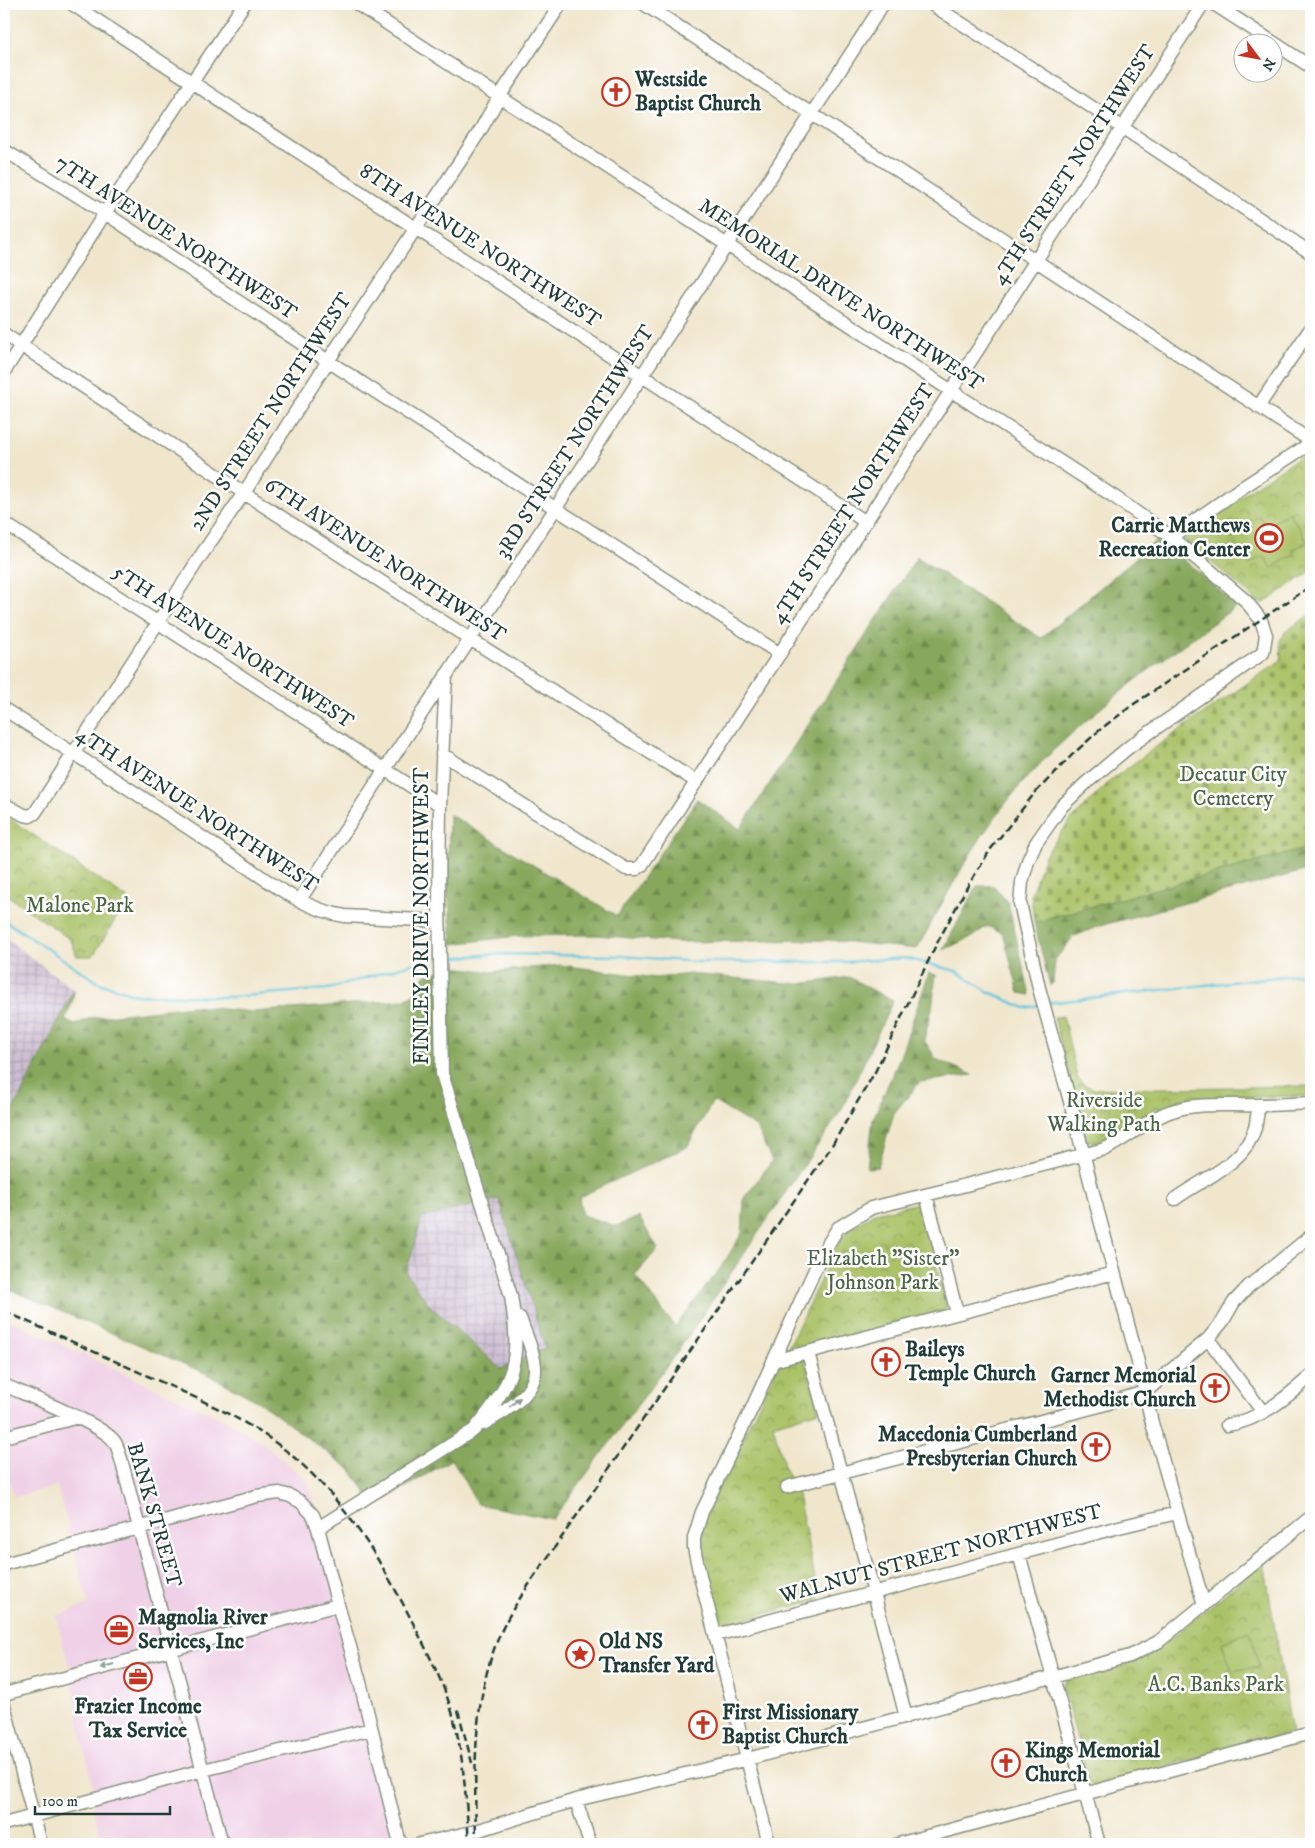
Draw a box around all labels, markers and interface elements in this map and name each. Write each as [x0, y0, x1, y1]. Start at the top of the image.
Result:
north arrow [1232, 32, 1282, 82]
street label: 4TH STREET NORTHWEST [986, 40, 1162, 290]
text: N [1257, 55, 1279, 74]
place label: Westside Baptist Church [634, 67, 762, 117]
church icon: Westside Baptist Church [601, 77, 631, 107]
street label: 7TH AVENUE NORTHWEST [50, 150, 302, 326]
street label: 8TH AVENUE NORTHWEST [354, 158, 606, 334]
street label: MEMORIAL DRIVE NORTHWEST [694, 193, 988, 397]
street label: 2ND STREET NORTHWEST [184, 288, 358, 536]
street label: 3RD STREET NORTHWEST [490, 320, 660, 564]
street label: 4TH STREET NORTHWEST [765, 379, 941, 629]
street label: 6TH AVENUE NORTHWEST [259, 472, 511, 648]
place label: Carrie Matthews Recreation Center [1098, 513, 1251, 563]
sports icon: Carrie Matthews Recreation Center [1254, 523, 1284, 553]
street label: 5TH AVENUE NORTHWEST [107, 559, 359, 735]
street label: 4TH AVENUE NORTHWEST [71, 722, 323, 898]
park label: Decatur City Cemetery [1179, 762, 1288, 812]
street label: FINLEY DRIVE NORTHWEST [409, 767, 435, 1065]
park label: Malone Park [26, 893, 135, 919]
park label: Riverside Walking Path [1046, 1088, 1161, 1138]
park label: Elizabeth "Sister" Johnson Park [807, 1246, 959, 1296]
place label: Baileys Temple Church [904, 1337, 1037, 1387]
church icon: Baileys Temple Church [871, 1347, 901, 1377]
place label: Garner Memorial Methodist Church [1044, 1363, 1197, 1413]
church icon: Garner Memorial Methodist Church [1200, 1373, 1230, 1403]
one-way arrow [508, 1397, 521, 1408]
place label: Macedonia Cumberland Presbyterian Church [878, 1422, 1078, 1472]
church icon: Macedonia Cumberland Presbyterian Church [1081, 1432, 1111, 1462]
street label: BANK STREET [121, 1439, 187, 1591]
street label: WALNUT STREET NORTHWEST [776, 1498, 1105, 1610]
place label: Magnolia River Services, Inc [138, 1605, 269, 1655]
office icon: Magnolia River Services, Inc [104, 1615, 134, 1645]
place label: Old NS Transfer Yard [598, 1629, 715, 1679]
place icon: Old NS Transfer Yard [565, 1639, 595, 1669]
one-way arrow [100, 1662, 115, 1670]
office icon: Frazier Income Tax Service [123, 1662, 153, 1692]
park label: A.C. Banks Park [1148, 1672, 1285, 1698]
place label: Frazier Income Tax Service [74, 1694, 202, 1744]
place label: First Missionary Baptist Church [722, 1700, 859, 1750]
church icon: First Missionary Baptist Church [688, 1710, 718, 1740]
place label: Kings Memorial Church [1025, 1738, 1160, 1788]
church icon: Kings Memorial Church [991, 1748, 1021, 1778]
scale bar [35, 1783, 170, 1815]
text: 100 m [42, 1792, 78, 1811]

